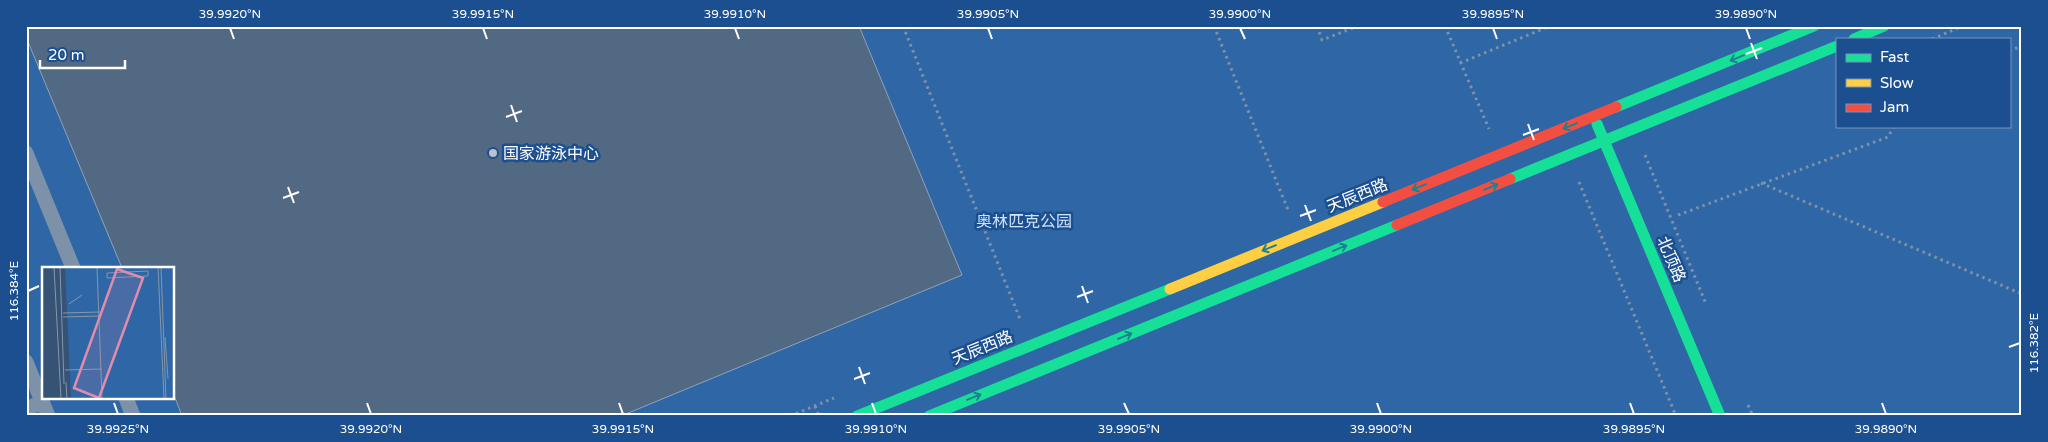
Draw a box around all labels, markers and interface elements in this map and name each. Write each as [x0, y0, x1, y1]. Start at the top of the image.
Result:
text: 39.9920°N [199, 7, 261, 21]
text: 39.9915°N [452, 7, 514, 21]
text: 39.9910°N [704, 7, 766, 21]
text: 39.9905°N [957, 7, 1019, 21]
text: 39.9900°N [1209, 7, 1271, 21]
text: 39.9895°N [1462, 7, 1524, 21]
text: 39.9890°N [1715, 7, 1777, 21]
scale bar [40, 38, 125, 70]
legend [1836, 38, 2010, 128]
text: 20 m [48, 46, 85, 64]
text: Fast [1880, 48, 1910, 66]
one-way arrow [1729, 54, 1745, 63]
text: Slow [1880, 74, 1914, 92]
text: Jam [1880, 98, 1909, 116]
one-way arrow [1563, 121, 1578, 131]
place label: 国家游泳中心 [503, 144, 599, 164]
marker: 国家游泳中心 [487, 147, 499, 159]
street label: 天辰西路 [1324, 175, 1391, 217]
one-way arrow [1483, 182, 1498, 191]
one-way arrow [1412, 183, 1427, 192]
park label: 奥林匹克公园 [976, 212, 1072, 232]
street label: 北顶路 [1652, 233, 1690, 285]
one-way arrow [1332, 243, 1347, 253]
one-way arrow [1262, 244, 1277, 253]
text: 116.384°E [7, 260, 21, 321]
inset map [42, 267, 175, 400]
text: 116.382°E [2027, 312, 2041, 373]
street label: 天辰西路 [949, 327, 1016, 369]
one-way arrow [1117, 331, 1132, 340]
one-way arrow [966, 392, 981, 402]
text: 39.9925°N [87, 422, 149, 436]
text: 39.9920°N [340, 422, 402, 436]
text: 39.9915°N [592, 422, 654, 436]
text: 39.9910°N [845, 422, 907, 436]
text: 39.9905°N [1098, 422, 1160, 436]
text: 39.9900°N [1350, 422, 1412, 436]
text: 39.9895°N [1603, 422, 1665, 436]
text: 39.9890°N [1855, 422, 1917, 436]

